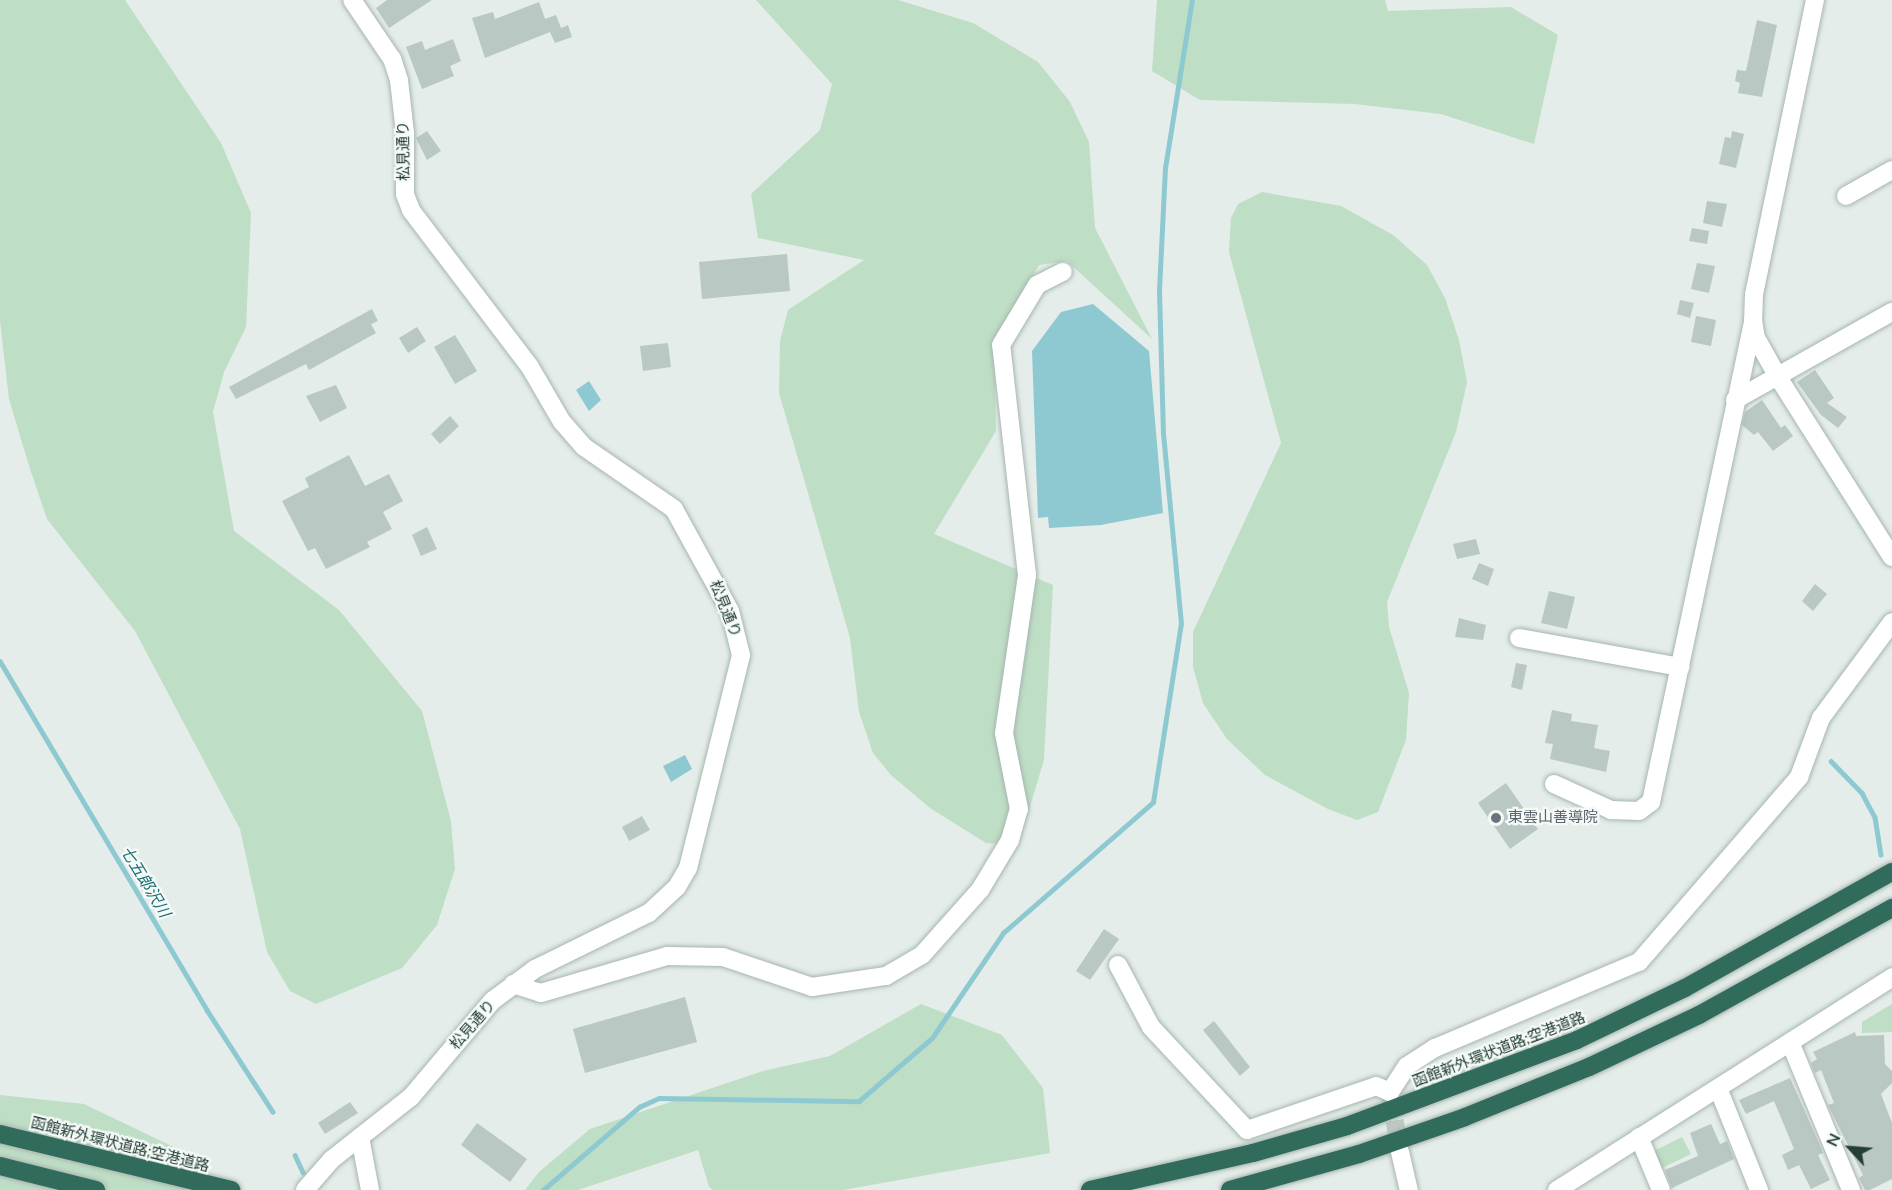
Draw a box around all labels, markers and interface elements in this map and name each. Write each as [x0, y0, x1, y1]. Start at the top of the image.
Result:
street label: 松見通り [394, 121, 414, 181]
street label: 松見通り [705, 578, 745, 640]
place label: 東雲山善導院 [1508, 809, 1598, 827]
marker: 東雲山善導院 [1489, 811, 1503, 825]
water label: 七五郎沢川 [116, 843, 174, 921]
street label: 松見通り [447, 996, 499, 1054]
street label: 函館新外環状道路;空港道路 [1410, 1009, 1588, 1091]
street label: 函館新外環状道路;空港道路 [29, 1114, 211, 1176]
north arrow [1820, 1118, 1880, 1178]
text: N [1821, 1130, 1846, 1150]

